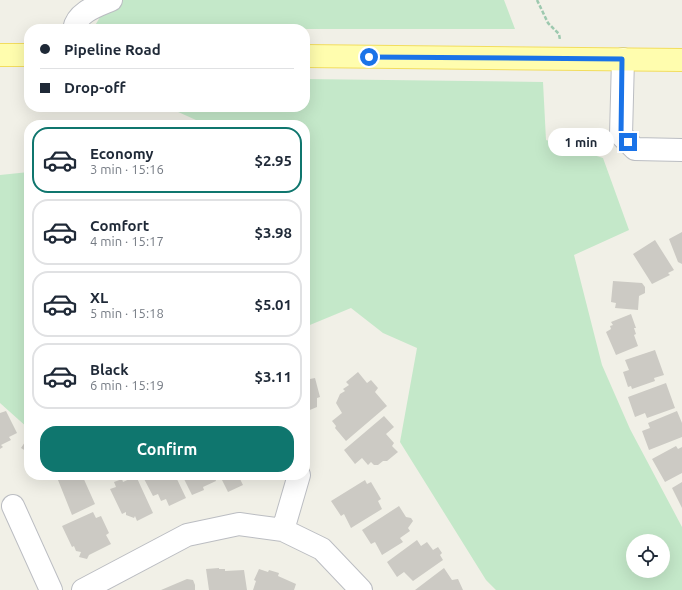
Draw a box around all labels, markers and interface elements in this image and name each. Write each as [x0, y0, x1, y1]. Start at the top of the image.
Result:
text: Pipeline Road [64, 41, 161, 58]
route start [360, 48, 378, 66]
text: Drop-off [64, 79, 126, 96]
callout: 1 min [548, 128, 614, 156]
route end [619, 133, 637, 151]
text: 1 min [565, 135, 597, 149]
icon: car [42, 142, 78, 178]
text: Economy [90, 145, 154, 162]
text: $2.95 [254, 152, 292, 169]
text: 3 min · 15:16 [90, 162, 164, 176]
icon: car [42, 214, 78, 250]
text: Comfort [90, 217, 149, 234]
text: $3.98 [254, 224, 292, 241]
text: 4 min · 15:17 [90, 234, 164, 248]
icon: car [42, 286, 78, 322]
text: XL [90, 289, 108, 306]
text: $5.01 [254, 296, 292, 313]
text: 5 min · 15:18 [90, 306, 164, 320]
icon: car [42, 358, 78, 394]
text: Black [90, 361, 129, 378]
text: $3.11 [254, 368, 292, 385]
text: 6 min · 15:19 [90, 378, 164, 392]
button: Confirm [40, 426, 294, 472]
map controls [626, 534, 670, 578]
button: locate [626, 534, 670, 578]

